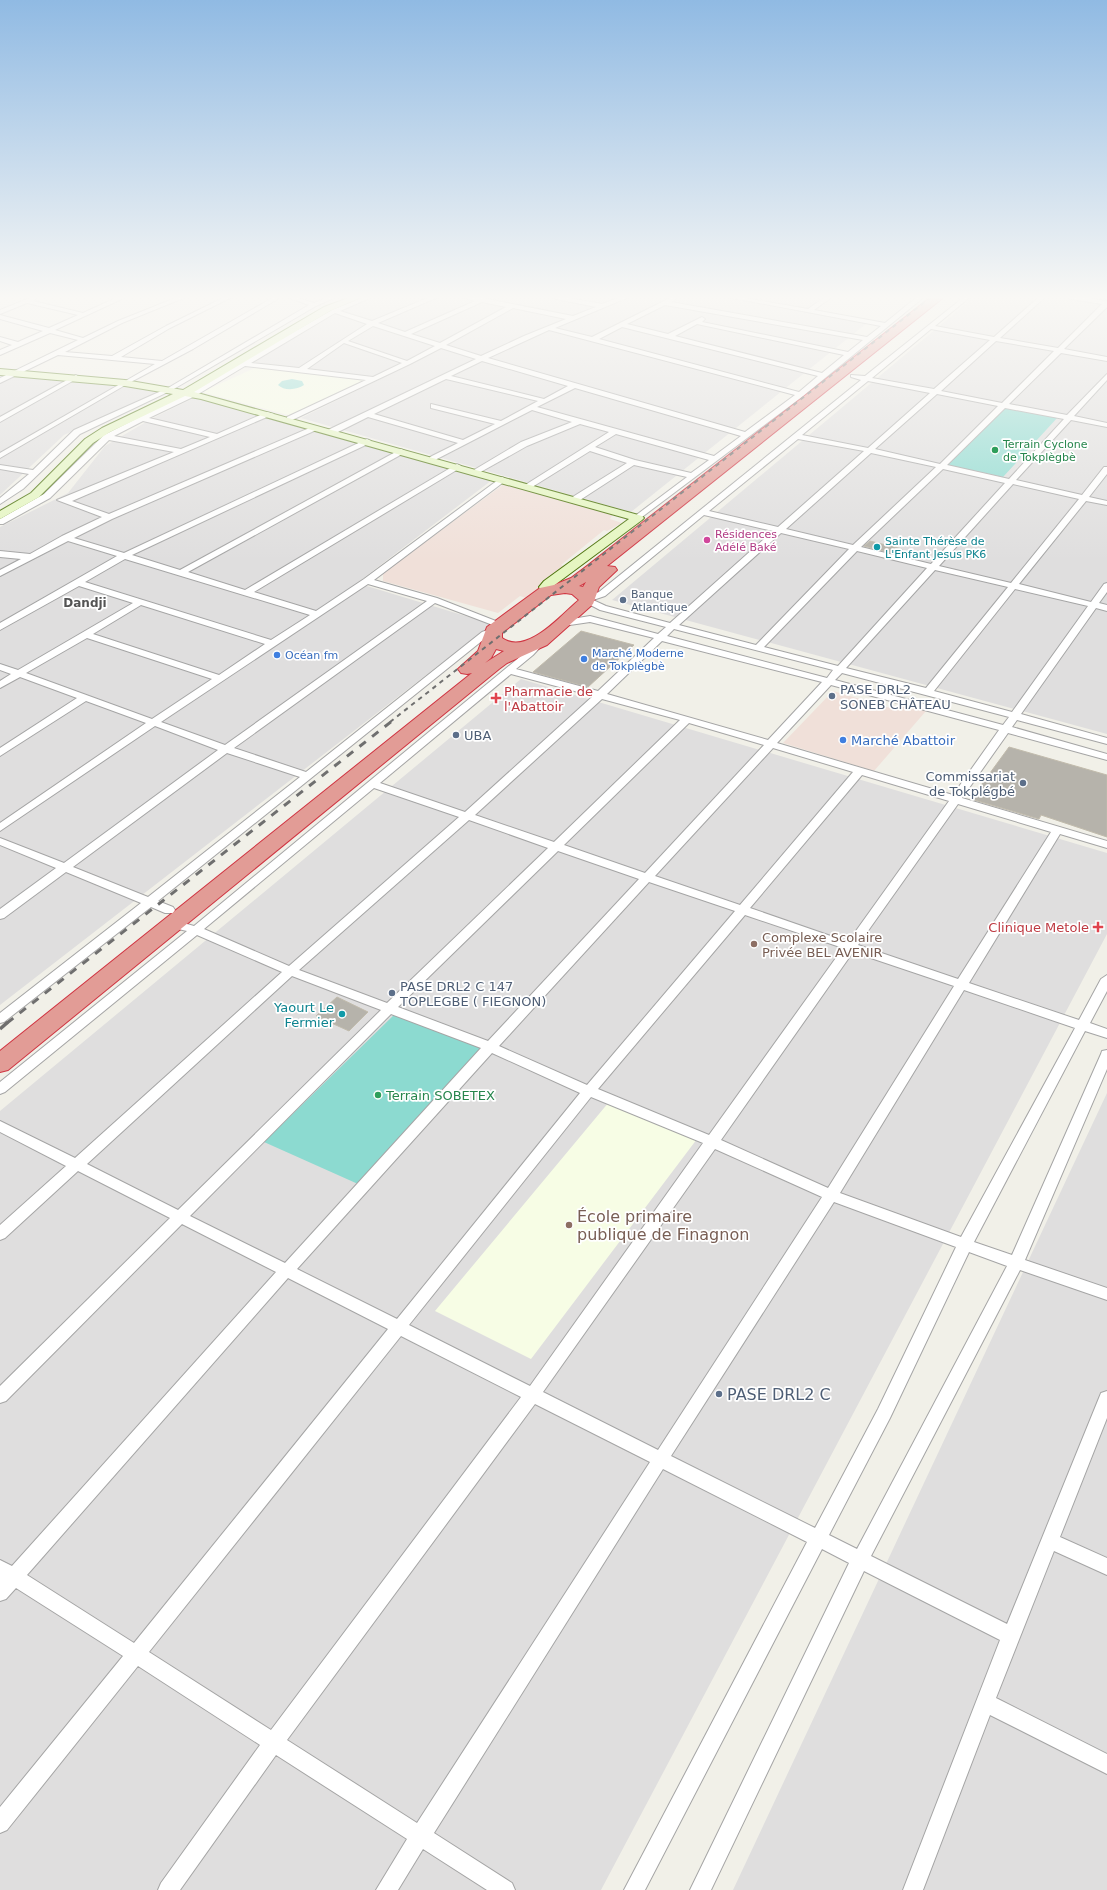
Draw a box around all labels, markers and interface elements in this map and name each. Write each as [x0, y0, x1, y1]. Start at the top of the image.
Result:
place label: Terrain Cyclone de Tokplègbè [1002, 438, 1088, 464]
marker: Terrain Cyclone de Tokplègbè [990, 445, 1000, 455]
place label: Résidences Adélé Baké [715, 528, 777, 554]
marker: Résidences Adélé Baké [702, 535, 712, 545]
place label: Sainte Thérèse de L'Enfant Jesus PK6 [885, 535, 986, 561]
marker: Sainte Thérèse de L'Enfant Jesus PK6 [872, 542, 882, 552]
place label: Banque Atlantique [631, 588, 688, 614]
marker: Banque Atlantique [618, 595, 628, 605]
district label: Dandji [63, 596, 107, 610]
place label: Marché Moderne de Tokplègbè [592, 647, 684, 673]
place label: Océan fm [285, 649, 338, 662]
marker: Océan fm [272, 650, 282, 660]
marker: Marché Moderne de Tokplègbè [579, 654, 589, 664]
place label: PASE DRL2 SONEB CHÂTEAU [840, 682, 951, 712]
place label: Pharmacie de l'Abattoir [504, 684, 593, 714]
marker: PASE DRL2 SONEB CHÂTEAU [827, 691, 837, 701]
marker: Pharmacie de l'Abattoir [491, 693, 501, 703]
place label: UBA [464, 728, 491, 743]
marker: UBA [451, 730, 461, 740]
place label: Marché Abattoir [851, 733, 956, 748]
marker: Marché Abattoir [838, 735, 848, 745]
place label: Commissariat de Tokplégbé [925, 769, 1015, 799]
marker: Commissariat de Tokplégbé [1018, 778, 1028, 788]
place label: Clinique Metole [988, 920, 1089, 935]
marker: Clinique Metole [1092, 921, 1104, 933]
place label: Complexe Scolaire Privée BEL AVENIR [762, 930, 883, 960]
marker: Complexe Scolaire Privée BEL AVENIR [749, 939, 759, 949]
place label: PASE DRL2 C 147 TOPLEGBE ( FIEGNON) [399, 979, 546, 1009]
marker: PASE DRL2 C 147 TOPLEGBE ( FIEGNON) [387, 988, 397, 998]
place label: Yaourt Le Fermier [273, 1000, 335, 1030]
marker: Yaourt Le Fermier [337, 1009, 347, 1019]
place label: Terrain SOBETEX [385, 1088, 495, 1103]
marker: Terrain SOBETEX [373, 1090, 383, 1100]
place label: École primaire publique de Finagnon [577, 1207, 749, 1244]
marker: École primaire publique de Finagnon [564, 1220, 574, 1230]
place label: PASE DRL2 C [727, 1385, 831, 1404]
marker: PASE DRL2 C [714, 1389, 724, 1399]

